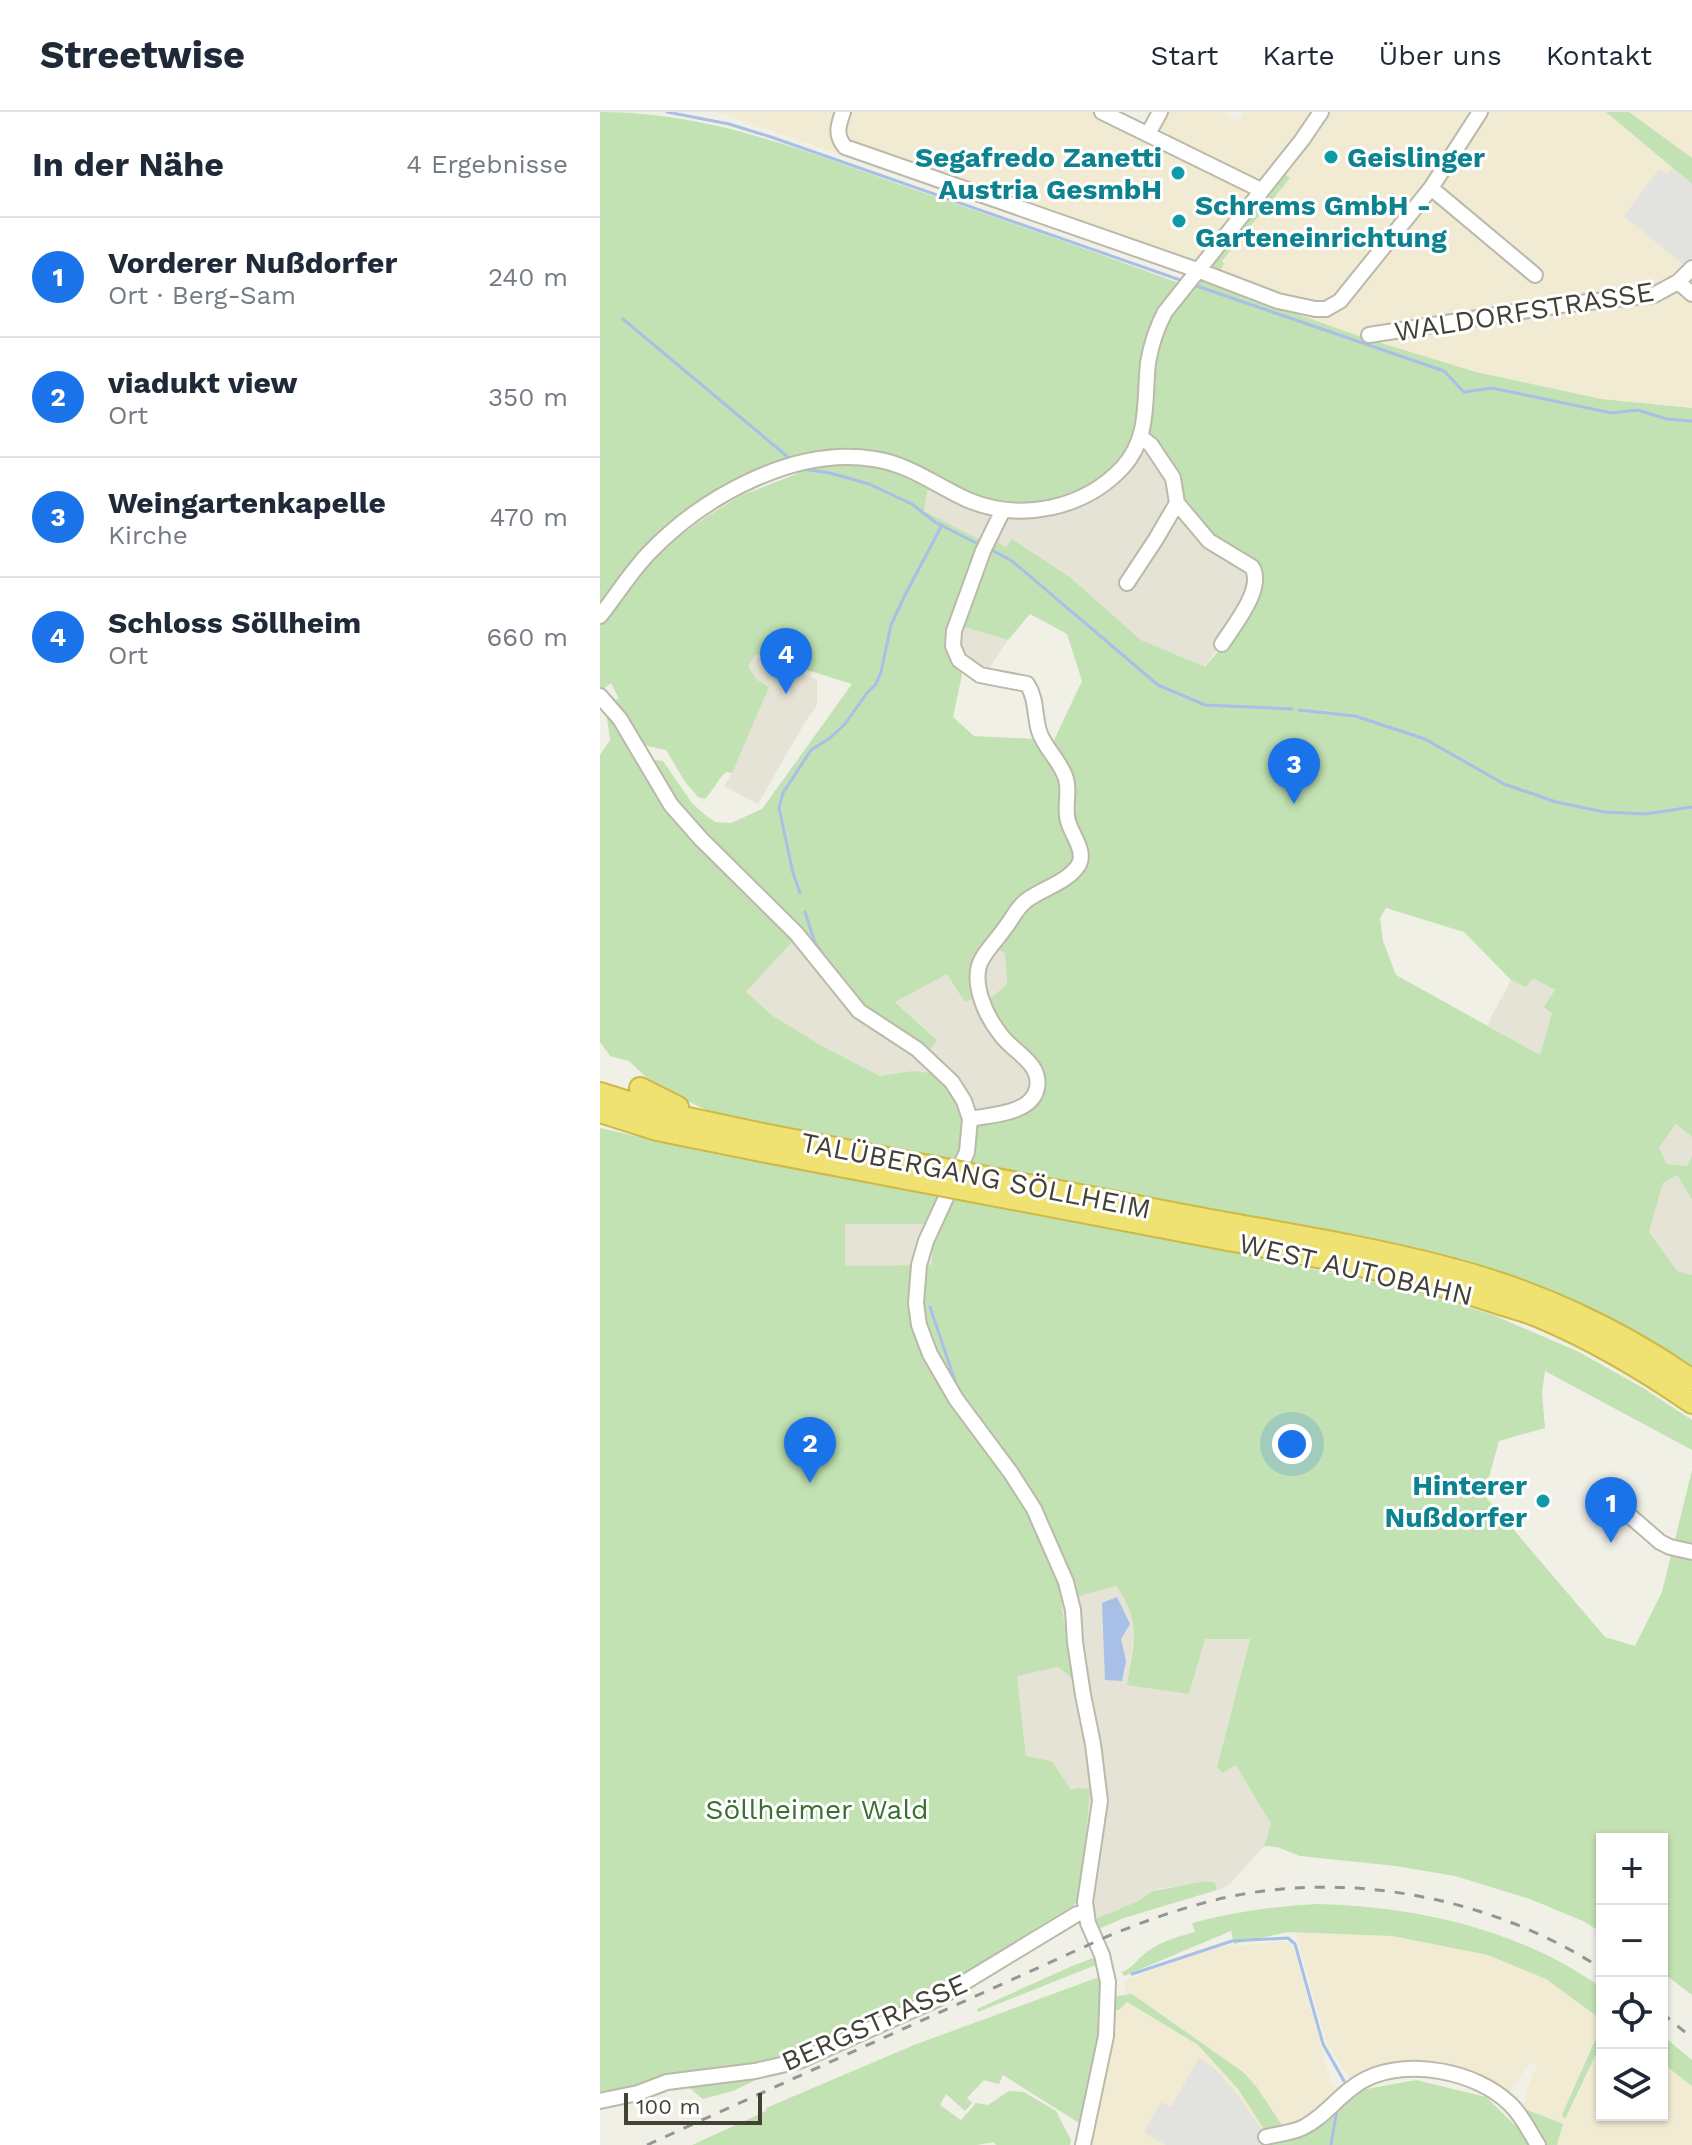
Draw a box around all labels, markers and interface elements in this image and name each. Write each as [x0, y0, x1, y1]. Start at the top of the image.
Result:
text: Streetwise [40, 33, 245, 77]
text: Start [1150, 39, 1218, 72]
text: Karte [1262, 39, 1335, 72]
text: Über uns [1379, 39, 1502, 72]
text: Kontakt [1546, 39, 1652, 72]
place label: Segafredo Zanetti Austria GesmbH [915, 141, 1162, 206]
place label: Geislinger [1347, 141, 1485, 174]
text: In der Nähe [32, 144, 224, 184]
marker: Geislinger [1322, 148, 1340, 166]
text: 4 Ergebnisse [406, 149, 568, 179]
marker: Segafredo Zanetti Austria GesmbH [1169, 164, 1187, 182]
place label: Schrems GmbH - Garteneinrichtung [1195, 189, 1447, 254]
marker: Schrems GmbH - Garteneinrichtung [1170, 212, 1188, 230]
text: Vorderer Nußdorfer [108, 245, 397, 280]
text: 1 [52, 262, 64, 292]
text: 240 m [488, 262, 568, 292]
street label: WALDORFSTRASSE [1392, 275, 1656, 348]
text: Ort · Berg-Sam [108, 280, 296, 310]
text: viadukt view [108, 365, 297, 400]
text: 2 [50, 382, 66, 412]
text: 350 m [488, 382, 568, 412]
text: Ort [108, 400, 148, 430]
text: Weingartenkapelle [108, 485, 386, 520]
text: 3 [50, 502, 66, 532]
text: 470 m [490, 502, 568, 532]
text: Kirche [108, 520, 188, 550]
text: Schloss Söllheim [108, 605, 361, 640]
text: 4 [50, 622, 66, 652]
text: 660 m [487, 622, 568, 652]
pin: 4 [760, 628, 812, 694]
text: Ort [108, 640, 148, 670]
pin: 3 [1268, 738, 1320, 804]
street label: TALÜBERGANG SÖLLHEIM [798, 1125, 1154, 1226]
street label: WEST AUTOBAHN [1236, 1227, 1476, 1312]
pin: 2 [784, 1417, 836, 1483]
your location [1272, 1424, 1312, 1464]
place label: Hinterer Nußdorfer [1385, 1469, 1527, 1534]
pin: 1 [1585, 1477, 1637, 1543]
marker: Hinterer Nußdorfer [1534, 1492, 1552, 1510]
park label: Söllheimer Wald [705, 1793, 929, 1826]
map controls [1596, 1833, 1668, 2121]
button: + [1596, 1833, 1668, 1905]
button: − [1596, 1905, 1668, 1977]
street label: BERGSTRASSE [776, 1967, 972, 2078]
button: locate [1596, 1977, 1668, 2049]
button: layers [1596, 2049, 1668, 2121]
scale bar [624, 2089, 762, 2125]
text: 100 m [636, 2094, 700, 2119]

